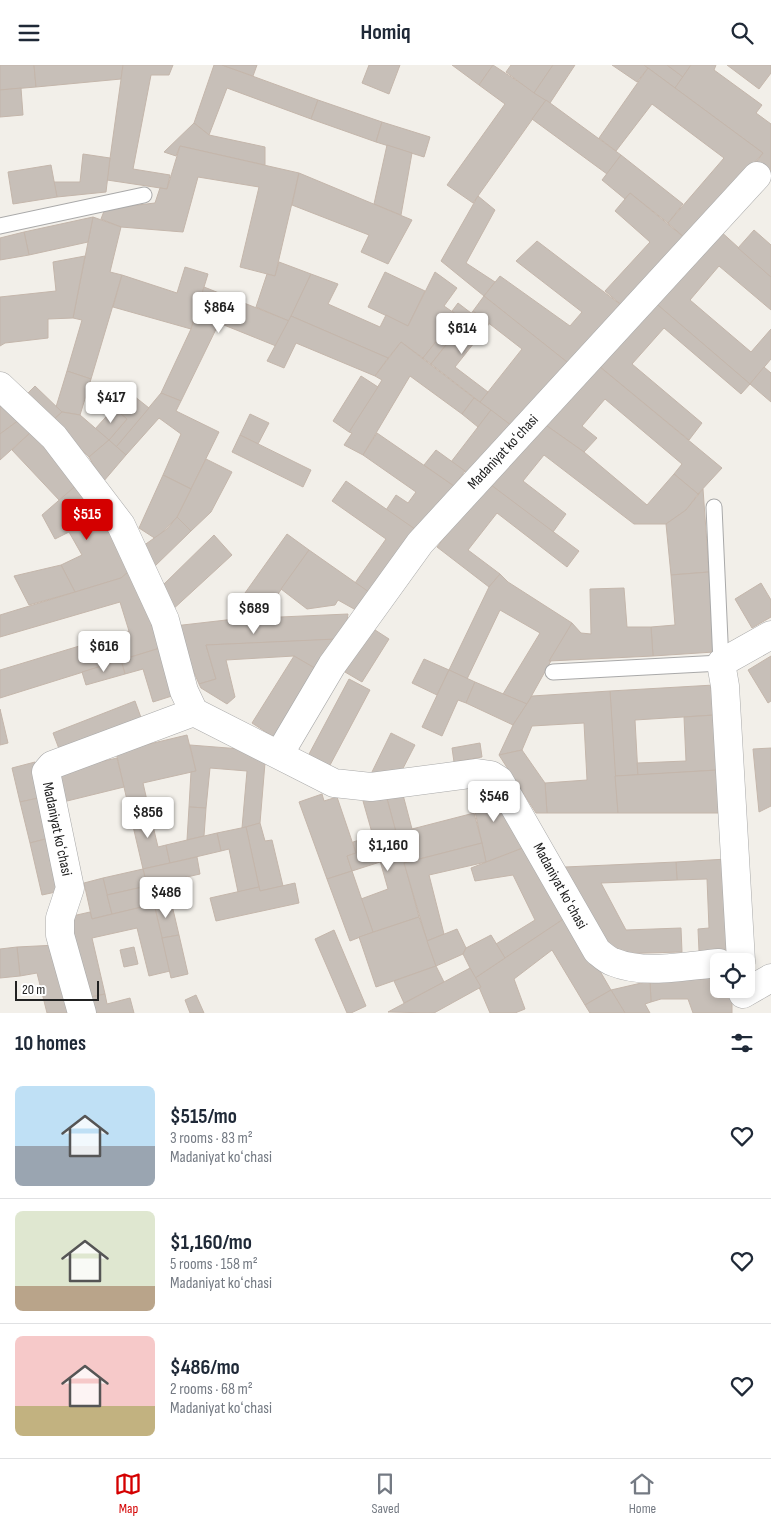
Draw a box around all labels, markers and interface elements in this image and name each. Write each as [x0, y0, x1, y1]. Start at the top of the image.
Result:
icon: menu [15, 19, 43, 47]
text: Homiq [361, 19, 410, 46]
icon: search [728, 19, 756, 47]
pin: $864 [189, 291, 249, 334]
text: $864 [204, 298, 234, 317]
pin: $614 [432, 313, 492, 355]
text: $614 [447, 319, 477, 338]
pin: $417 [81, 381, 141, 424]
text: $417 [97, 388, 125, 407]
street label: Madaniyat koʻchasi [463, 410, 543, 493]
pin: $515 [57, 499, 117, 541]
text: $515 [73, 505, 101, 524]
pin: $689 [224, 593, 284, 635]
text: $689 [239, 599, 269, 618]
pin: $616 [74, 631, 134, 673]
text: $616 [89, 637, 119, 656]
street label: Madaniyat koʻchasi [38, 780, 76, 878]
pin: $546 [464, 781, 524, 823]
text: $546 [479, 787, 509, 806]
pin: $856 [118, 797, 178, 839]
text: $856 [133, 803, 163, 822]
pin: $1,160 [347, 829, 429, 872]
text: $1,160 [368, 836, 408, 855]
street label: Madaniyat koʻchasi [529, 840, 592, 933]
pin: $486 [136, 877, 196, 919]
text: $486 [151, 883, 181, 902]
map controls [710, 953, 755, 998]
button: locate [710, 953, 755, 998]
scale bar [15, 978, 99, 1001]
text: 20 m [22, 981, 45, 998]
icon: filters [728, 1029, 756, 1057]
text: 10 homes [15, 1031, 86, 1056]
text: $515/mo [170, 1104, 237, 1129]
icon: home [55, 1106, 115, 1166]
icon: heart [728, 1122, 756, 1150]
text: 3 rooms · 83 m² [170, 1129, 253, 1148]
text: Madaniyat koʻchasi [170, 1148, 272, 1167]
text: $1,160/mo [170, 1230, 252, 1255]
icon: home [55, 1231, 115, 1291]
icon: heart [728, 1247, 756, 1275]
text: 5 rooms · 158 m² [170, 1255, 258, 1274]
text: Madaniyat koʻchasi [170, 1274, 272, 1293]
text: $486/mo [170, 1355, 240, 1380]
icon: home [55, 1356, 115, 1416]
icon: heart [728, 1372, 756, 1400]
text: 2 rooms · 68 m² [170, 1380, 253, 1399]
text: Madaniyat koʻchasi [170, 1399, 272, 1418]
tab: Map [114, 1470, 142, 1517]
tab: Saved [371, 1470, 400, 1517]
tab: Home [628, 1470, 656, 1517]

